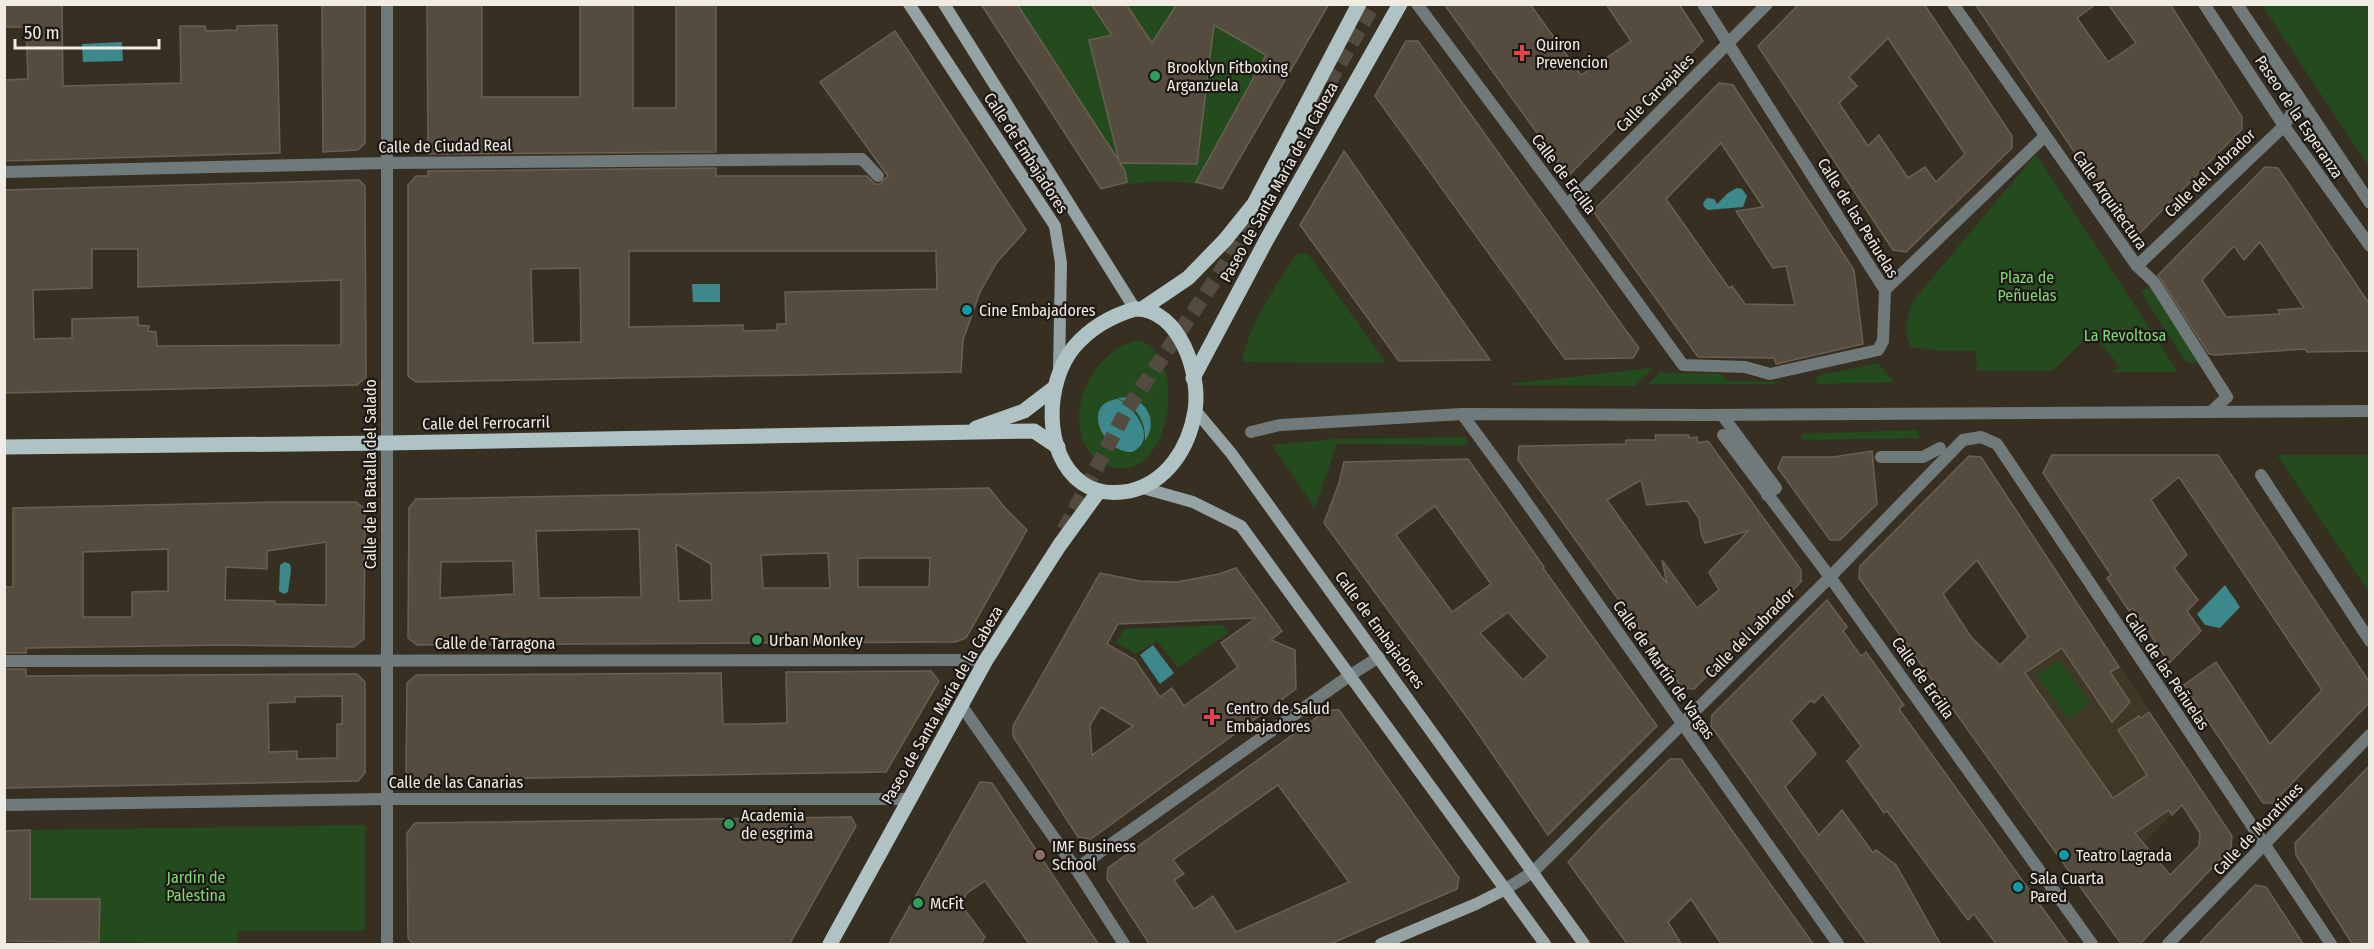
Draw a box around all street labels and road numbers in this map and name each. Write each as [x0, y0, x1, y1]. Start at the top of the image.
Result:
street label: Calle Carvajales [1612, 50, 1698, 136]
street label: Paseo de la Esperanza [2251, 52, 2347, 182]
street label: Paseo de Santa María de la Cabeza [1216, 78, 1342, 285]
street label: Calle de Embajadores [980, 89, 1072, 217]
street label: Calle del Labrador [2161, 125, 2260, 221]
street label: Calle de Ercilla [1528, 130, 1600, 218]
street label: Calle de Ciudad Real [378, 135, 512, 157]
street label: Calle Arquitectura [2069, 147, 2151, 253]
street label: Calle de las Peñuelas [1813, 155, 1903, 282]
street label: Calle de la Batalla del Salado [361, 379, 380, 569]
street label: Calle del Ferrocarril [422, 412, 550, 434]
street label: Calle de Embajadores [1331, 568, 1429, 692]
street label: Calle del Labrador [1701, 584, 1799, 682]
street label: Calle de Martín de Vargas [1609, 597, 1719, 743]
street label: Paseo de Santa María de la Cabeza [877, 602, 1007, 808]
street label: Calle de las Peñuelas [2121, 609, 2213, 733]
street label: Calle de Ercilla [1888, 633, 1958, 723]
street label: Calle de Tarragona [435, 634, 555, 653]
street label: Calle de las Canarias [389, 773, 523, 792]
street label: Calle de Moratines [2209, 779, 2307, 879]

